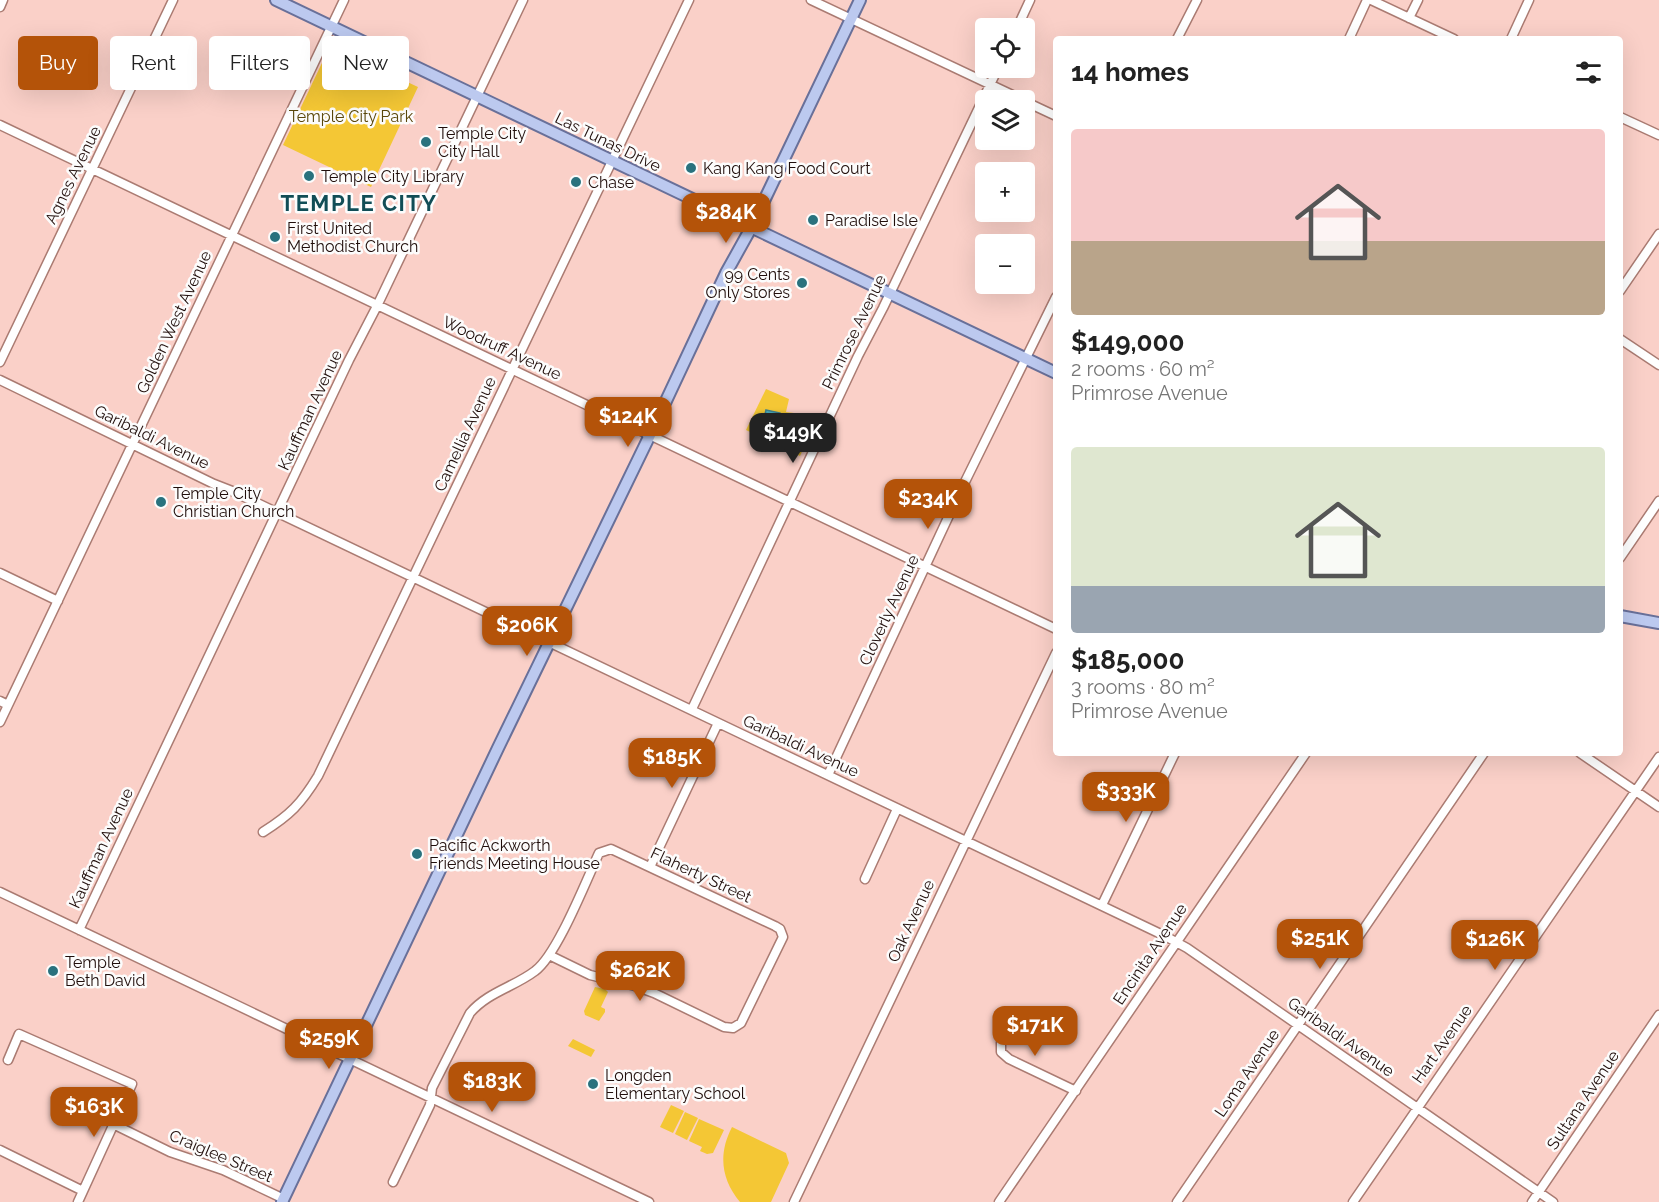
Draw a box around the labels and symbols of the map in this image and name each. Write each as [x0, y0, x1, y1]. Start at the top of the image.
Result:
park label: Temple City Park [289, 107, 414, 126]
street label: Las Tunas Drive [552, 108, 664, 176]
street label: Agnes Avenue [41, 123, 105, 227]
place label: Temple City City Hall [438, 124, 527, 161]
marker: Temple City City Hall [419, 135, 433, 149]
place label: Kang Kang Food Court [703, 159, 871, 178]
marker: Kang Kang Food Court [684, 161, 698, 175]
place label: Temple City Library [321, 167, 465, 186]
marker: Temple City Library [302, 169, 316, 183]
place label: Chase [588, 173, 634, 192]
marker: Chase [569, 175, 583, 189]
district label: TEMPLE CITY [281, 190, 437, 216]
pin: $284K [684, 193, 768, 244]
place label: Paradise Isle [825, 211, 918, 230]
marker: Paradise Isle [806, 213, 820, 227]
place label: First United Methodist Church [287, 219, 418, 256]
marker: First United Methodist Church [268, 230, 282, 244]
street label: Golden West Avenue [133, 248, 215, 396]
place label: 99 Cents Only Stores [706, 265, 790, 302]
street label: Primrose Avenue [818, 271, 890, 393]
marker: 99 Cents Only Stores [795, 276, 809, 290]
street label: Woodruff Avenue [440, 312, 564, 384]
street label: Kauffman Avenue [274, 347, 346, 473]
street label: Camellia Avenue [430, 374, 500, 494]
pin: $124K [586, 397, 670, 448]
street label: Garibaldi Avenue [91, 401, 213, 473]
pin: $149K [751, 413, 835, 464]
pin: $234K [886, 479, 970, 530]
place label: Temple City Christian Church [173, 484, 294, 521]
marker: Temple City Christian Church [154, 495, 168, 509]
street label: Cloverly Avenue [855, 552, 923, 668]
pin: $206K [485, 606, 569, 657]
street label: Garibaldi Avenue [740, 711, 862, 781]
pin: $185K [630, 738, 714, 789]
pin: $333K [1084, 772, 1168, 823]
street label: Kauffman Avenue [65, 785, 137, 911]
place label: Pacific Ackworth Friends Meeting House [429, 836, 600, 873]
street label: Flaherty Street [648, 843, 755, 907]
marker: Pacific Ackworth Friends Meeting House [410, 847, 424, 861]
street label: Oak Avenue [884, 877, 938, 965]
street label: Encinita Avenue [1109, 900, 1191, 1008]
pin: $251K [1278, 919, 1362, 970]
pin: $126K [1453, 920, 1537, 971]
pin: $262K [598, 951, 682, 1002]
place label: Temple Beth David [65, 953, 146, 990]
marker: Temple Beth David [46, 964, 60, 978]
street label: Garibaldi Avenue [1284, 993, 1398, 1081]
street label: Hart Avenue [1408, 1001, 1476, 1087]
pin: $171K [993, 1006, 1077, 1057]
pin: $259K [287, 1019, 371, 1070]
street label: Loma Avenue [1211, 1025, 1283, 1121]
street label: Sultana Avenue [1543, 1047, 1623, 1153]
pin: $183K [450, 1062, 534, 1113]
place label: Longden Elementary School [605, 1066, 746, 1103]
marker: Longden Elementary School [586, 1077, 600, 1091]
pin: $163K [52, 1087, 136, 1138]
street label: Craiglee Street [167, 1126, 276, 1187]

